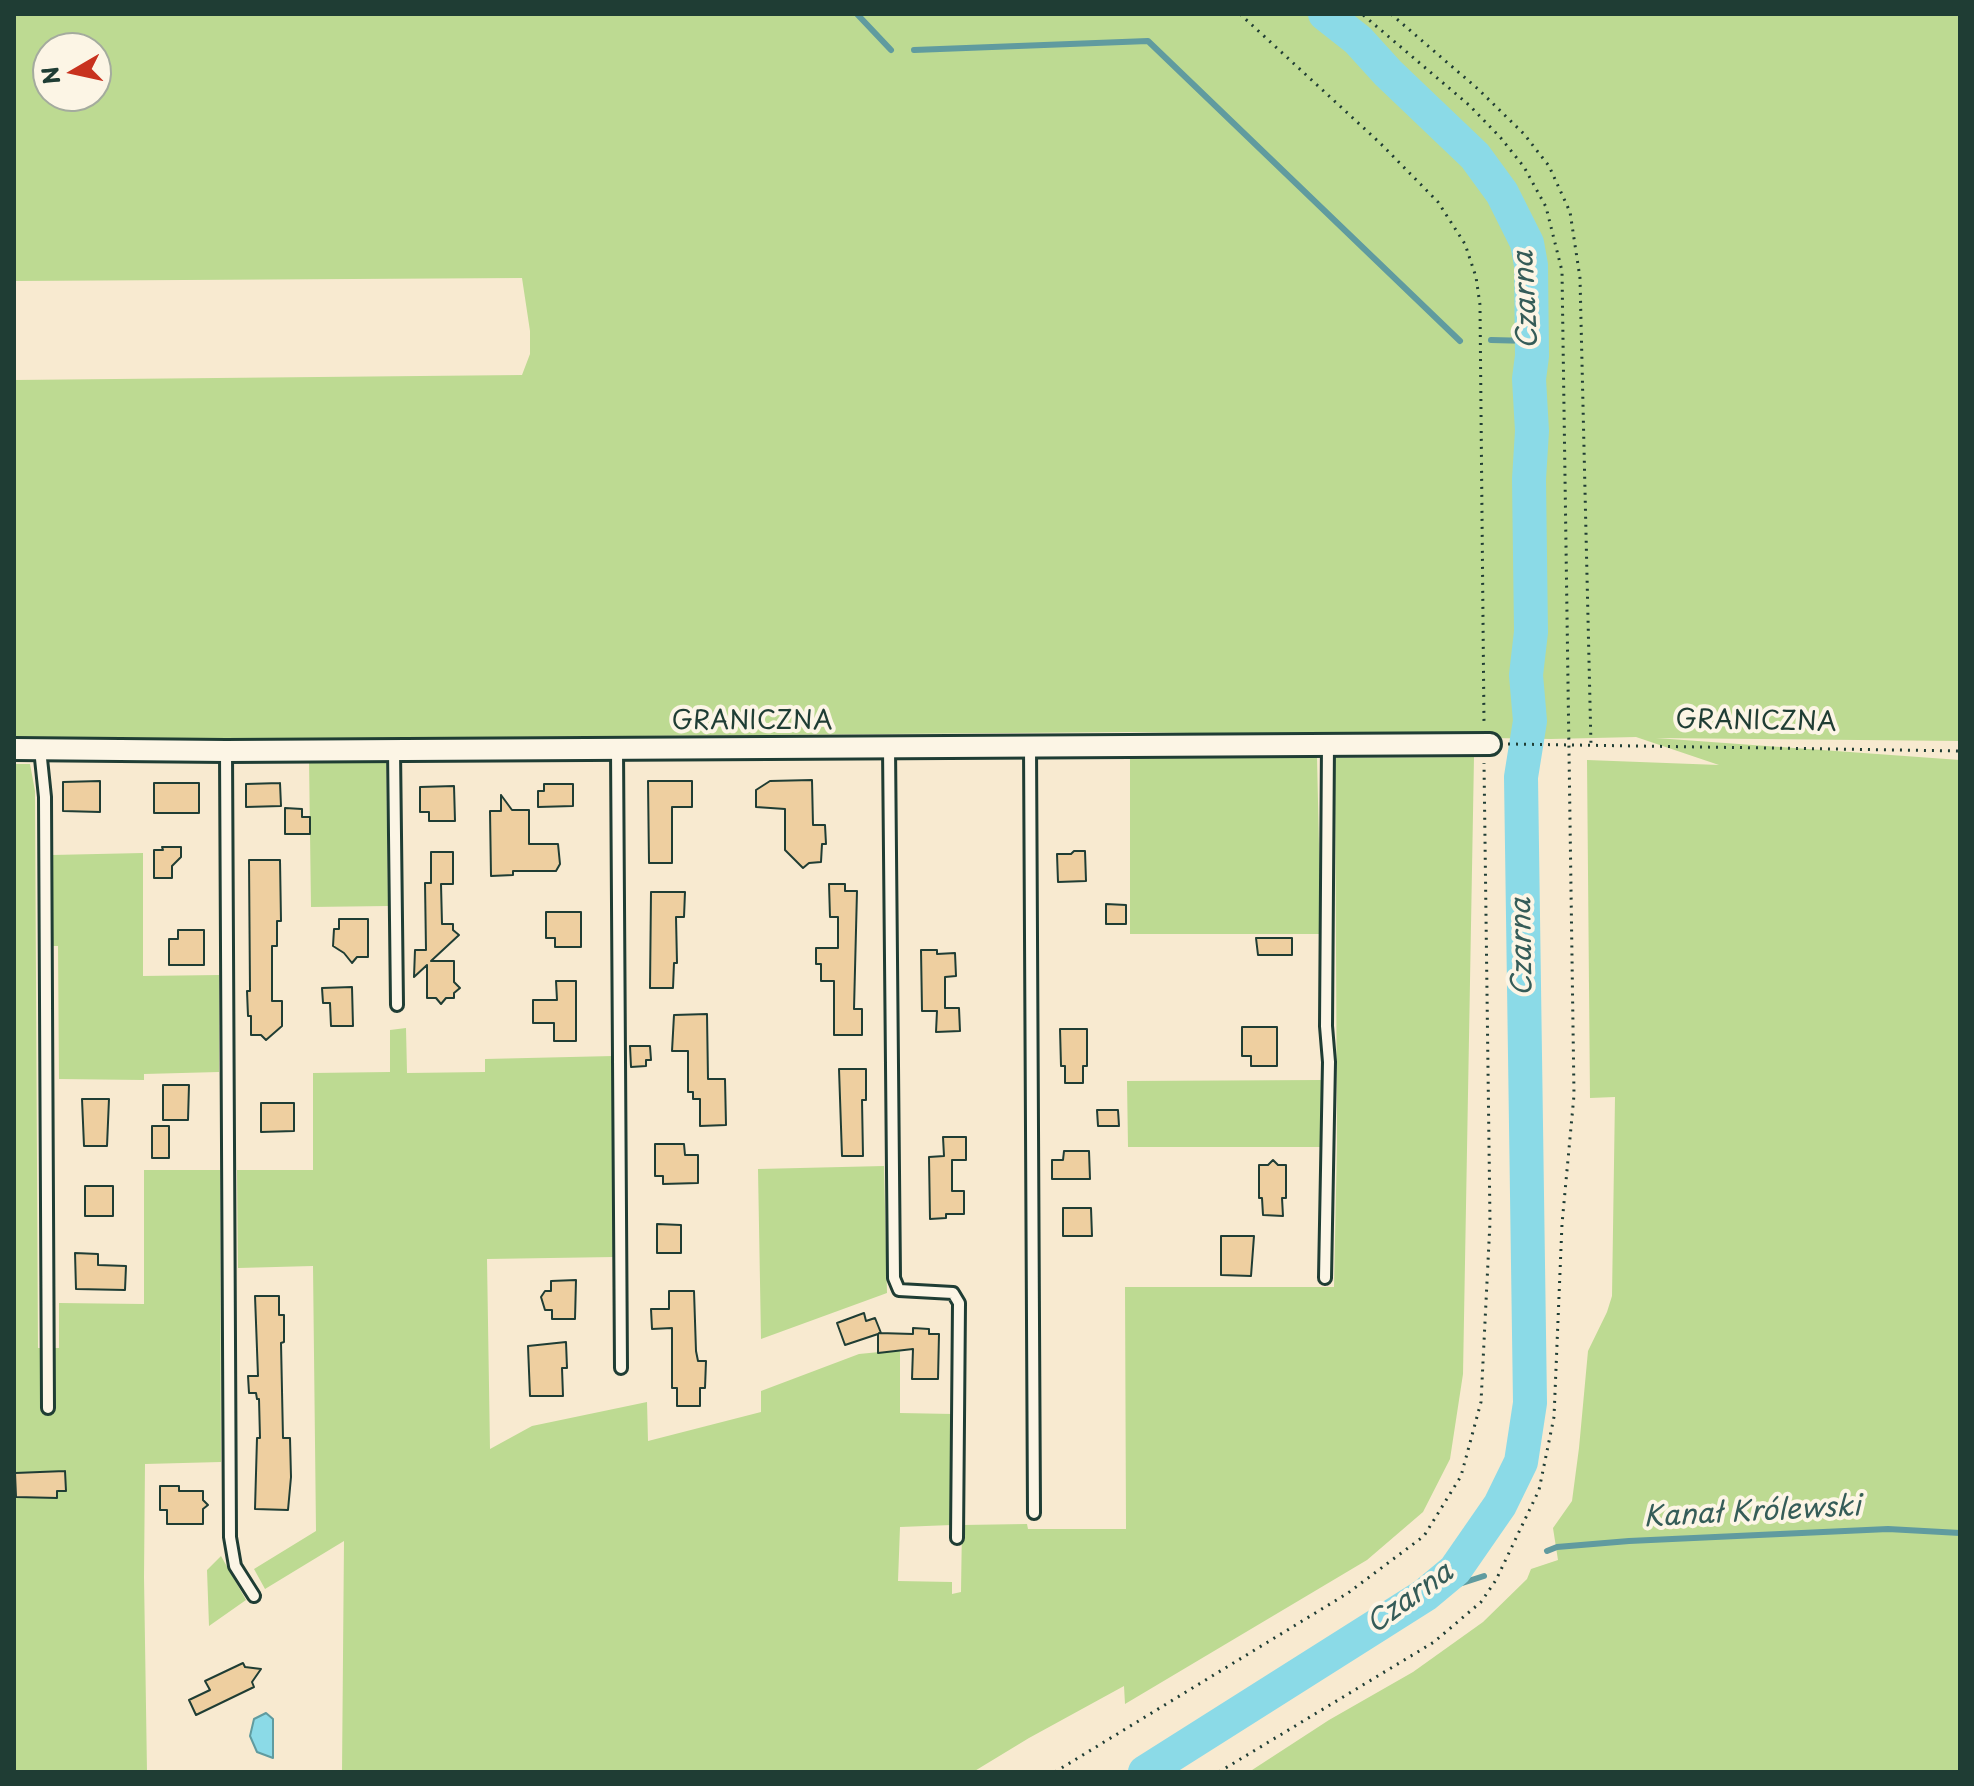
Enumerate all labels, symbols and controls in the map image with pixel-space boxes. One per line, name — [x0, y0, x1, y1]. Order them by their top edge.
north arrow — [32, 32, 112, 112]
text: N — [32, 64, 67, 87]
water label: Czarna — [1508, 250, 1546, 350]
street label: GRANICZNA — [1675, 705, 1837, 739]
street label: GRANICZNA — [671, 706, 833, 738]
water label: Czarna — [1505, 897, 1541, 997]
water label: Kanał Królewski — [1642, 1491, 1862, 1535]
water label: Czarna — [1360, 1556, 1460, 1642]

